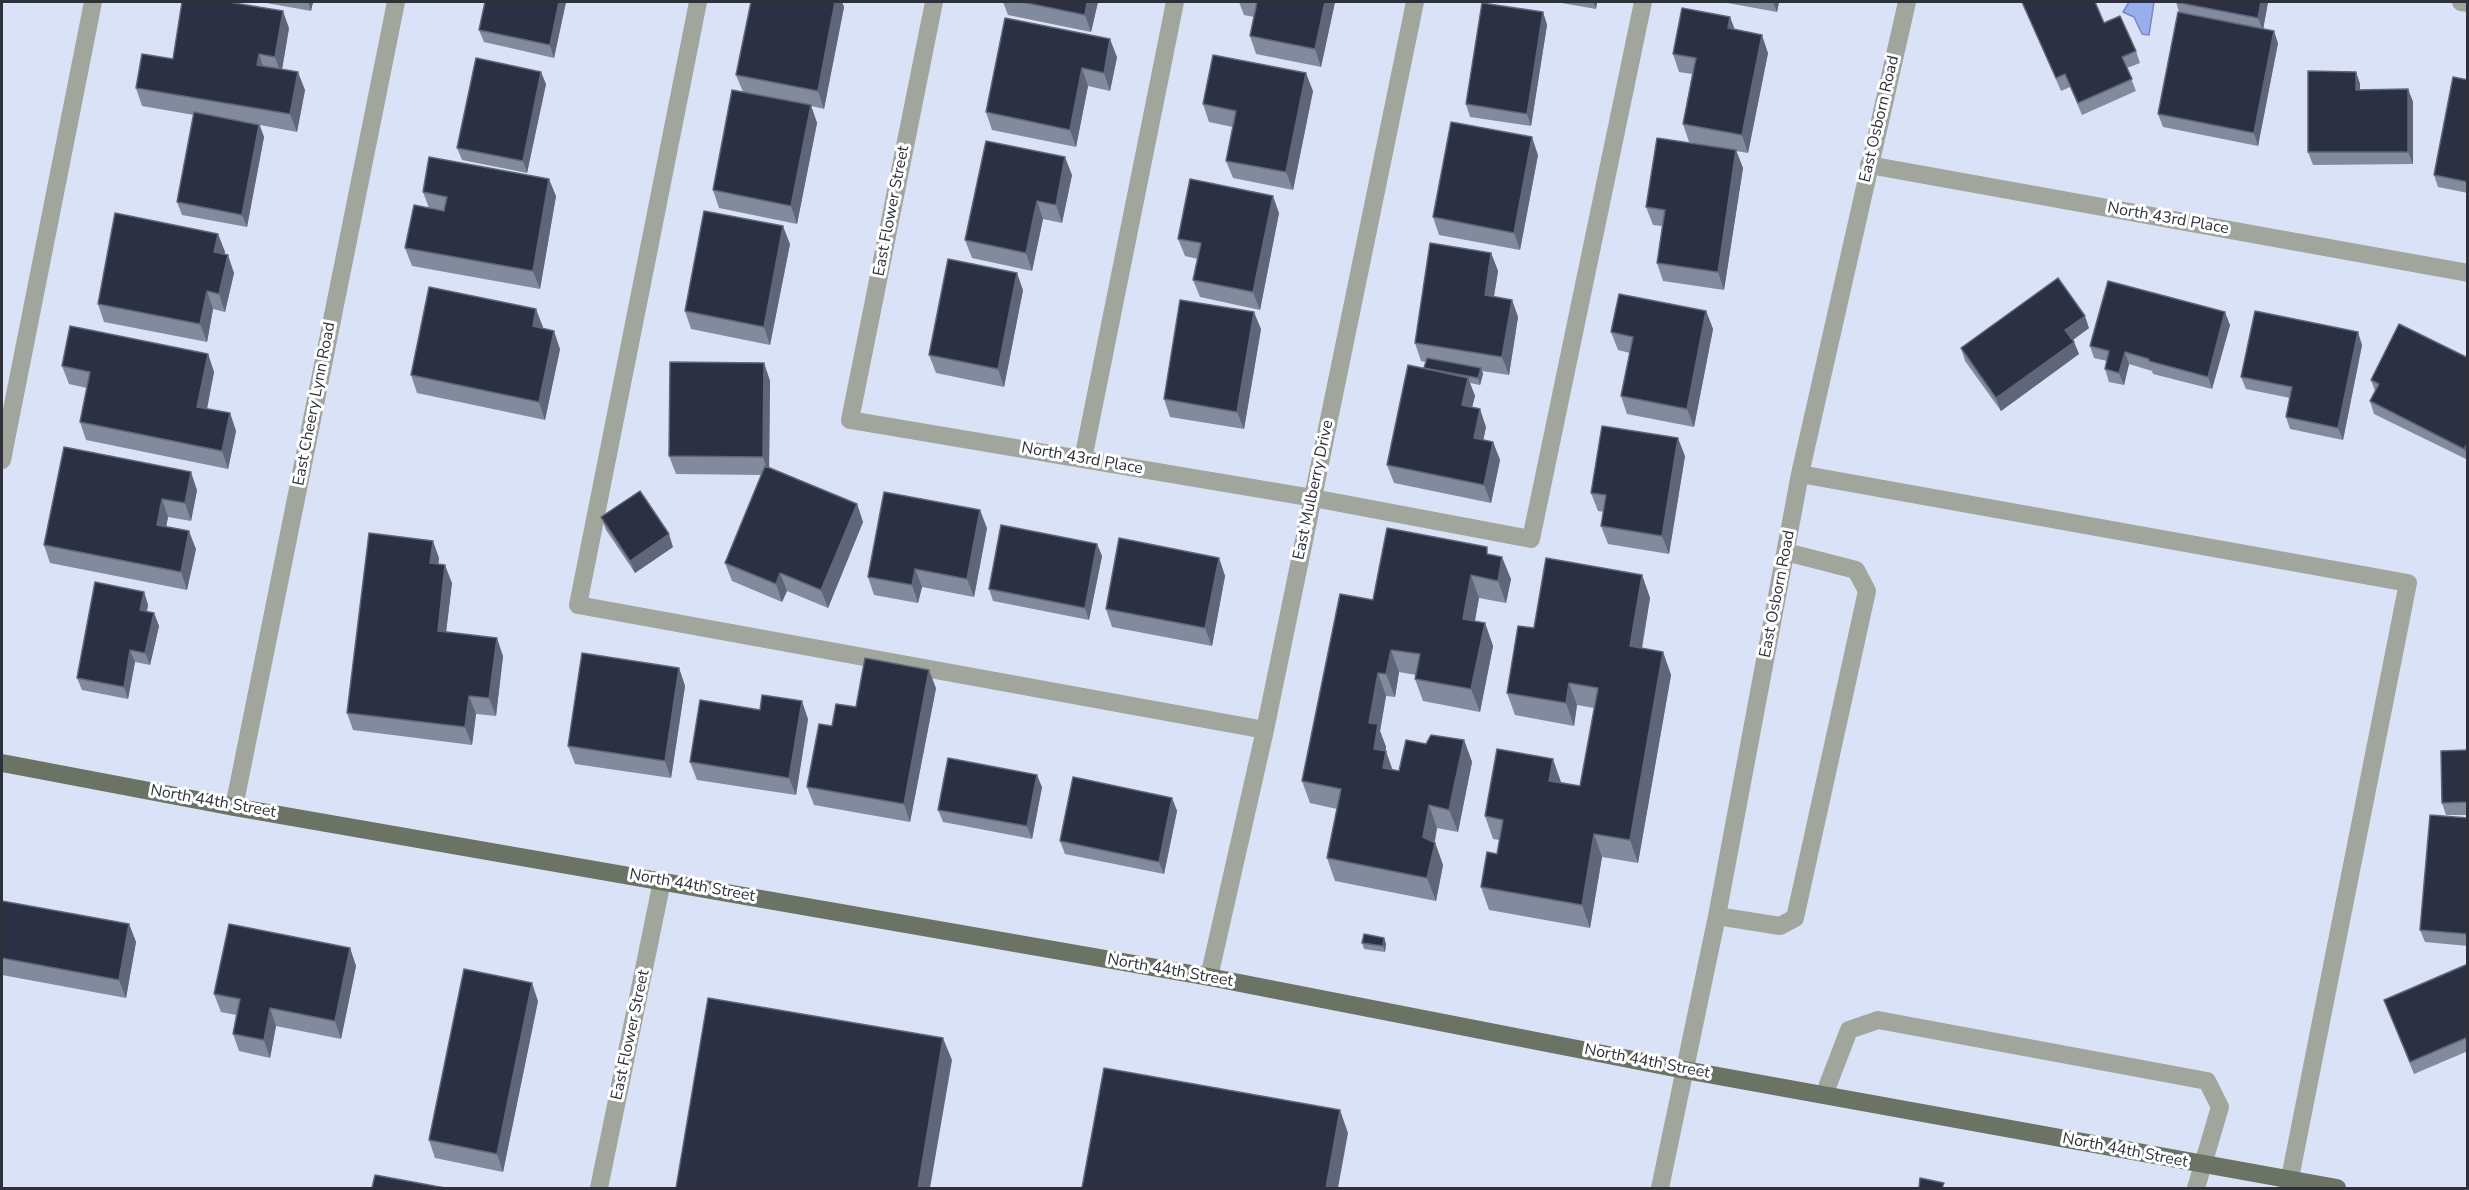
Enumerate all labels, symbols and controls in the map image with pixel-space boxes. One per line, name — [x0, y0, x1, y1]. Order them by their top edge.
street label: East Osborn Road — [1856, 54, 1904, 184]
street label: East Flower Street — [870, 144, 914, 278]
street label: North 43rd Place — [2106, 199, 2230, 239]
street label: East Cheery Lynn Road — [290, 321, 340, 487]
street label: East Mulberry Drive — [1290, 418, 1338, 562]
street label: North 43rd Place — [1020, 439, 1144, 479]
street label: East Osborn Road — [1756, 529, 1800, 659]
street label: North 44th Street — [149, 781, 277, 823]
street label: North 44th Street — [628, 865, 756, 907]
street label: North 44th Street — [1106, 950, 1234, 992]
street label: East Flower Street — [608, 968, 654, 1102]
street label: North 44th Street — [1583, 1040, 1711, 1084]
street label: North 44th Street — [2061, 1129, 2189, 1173]

